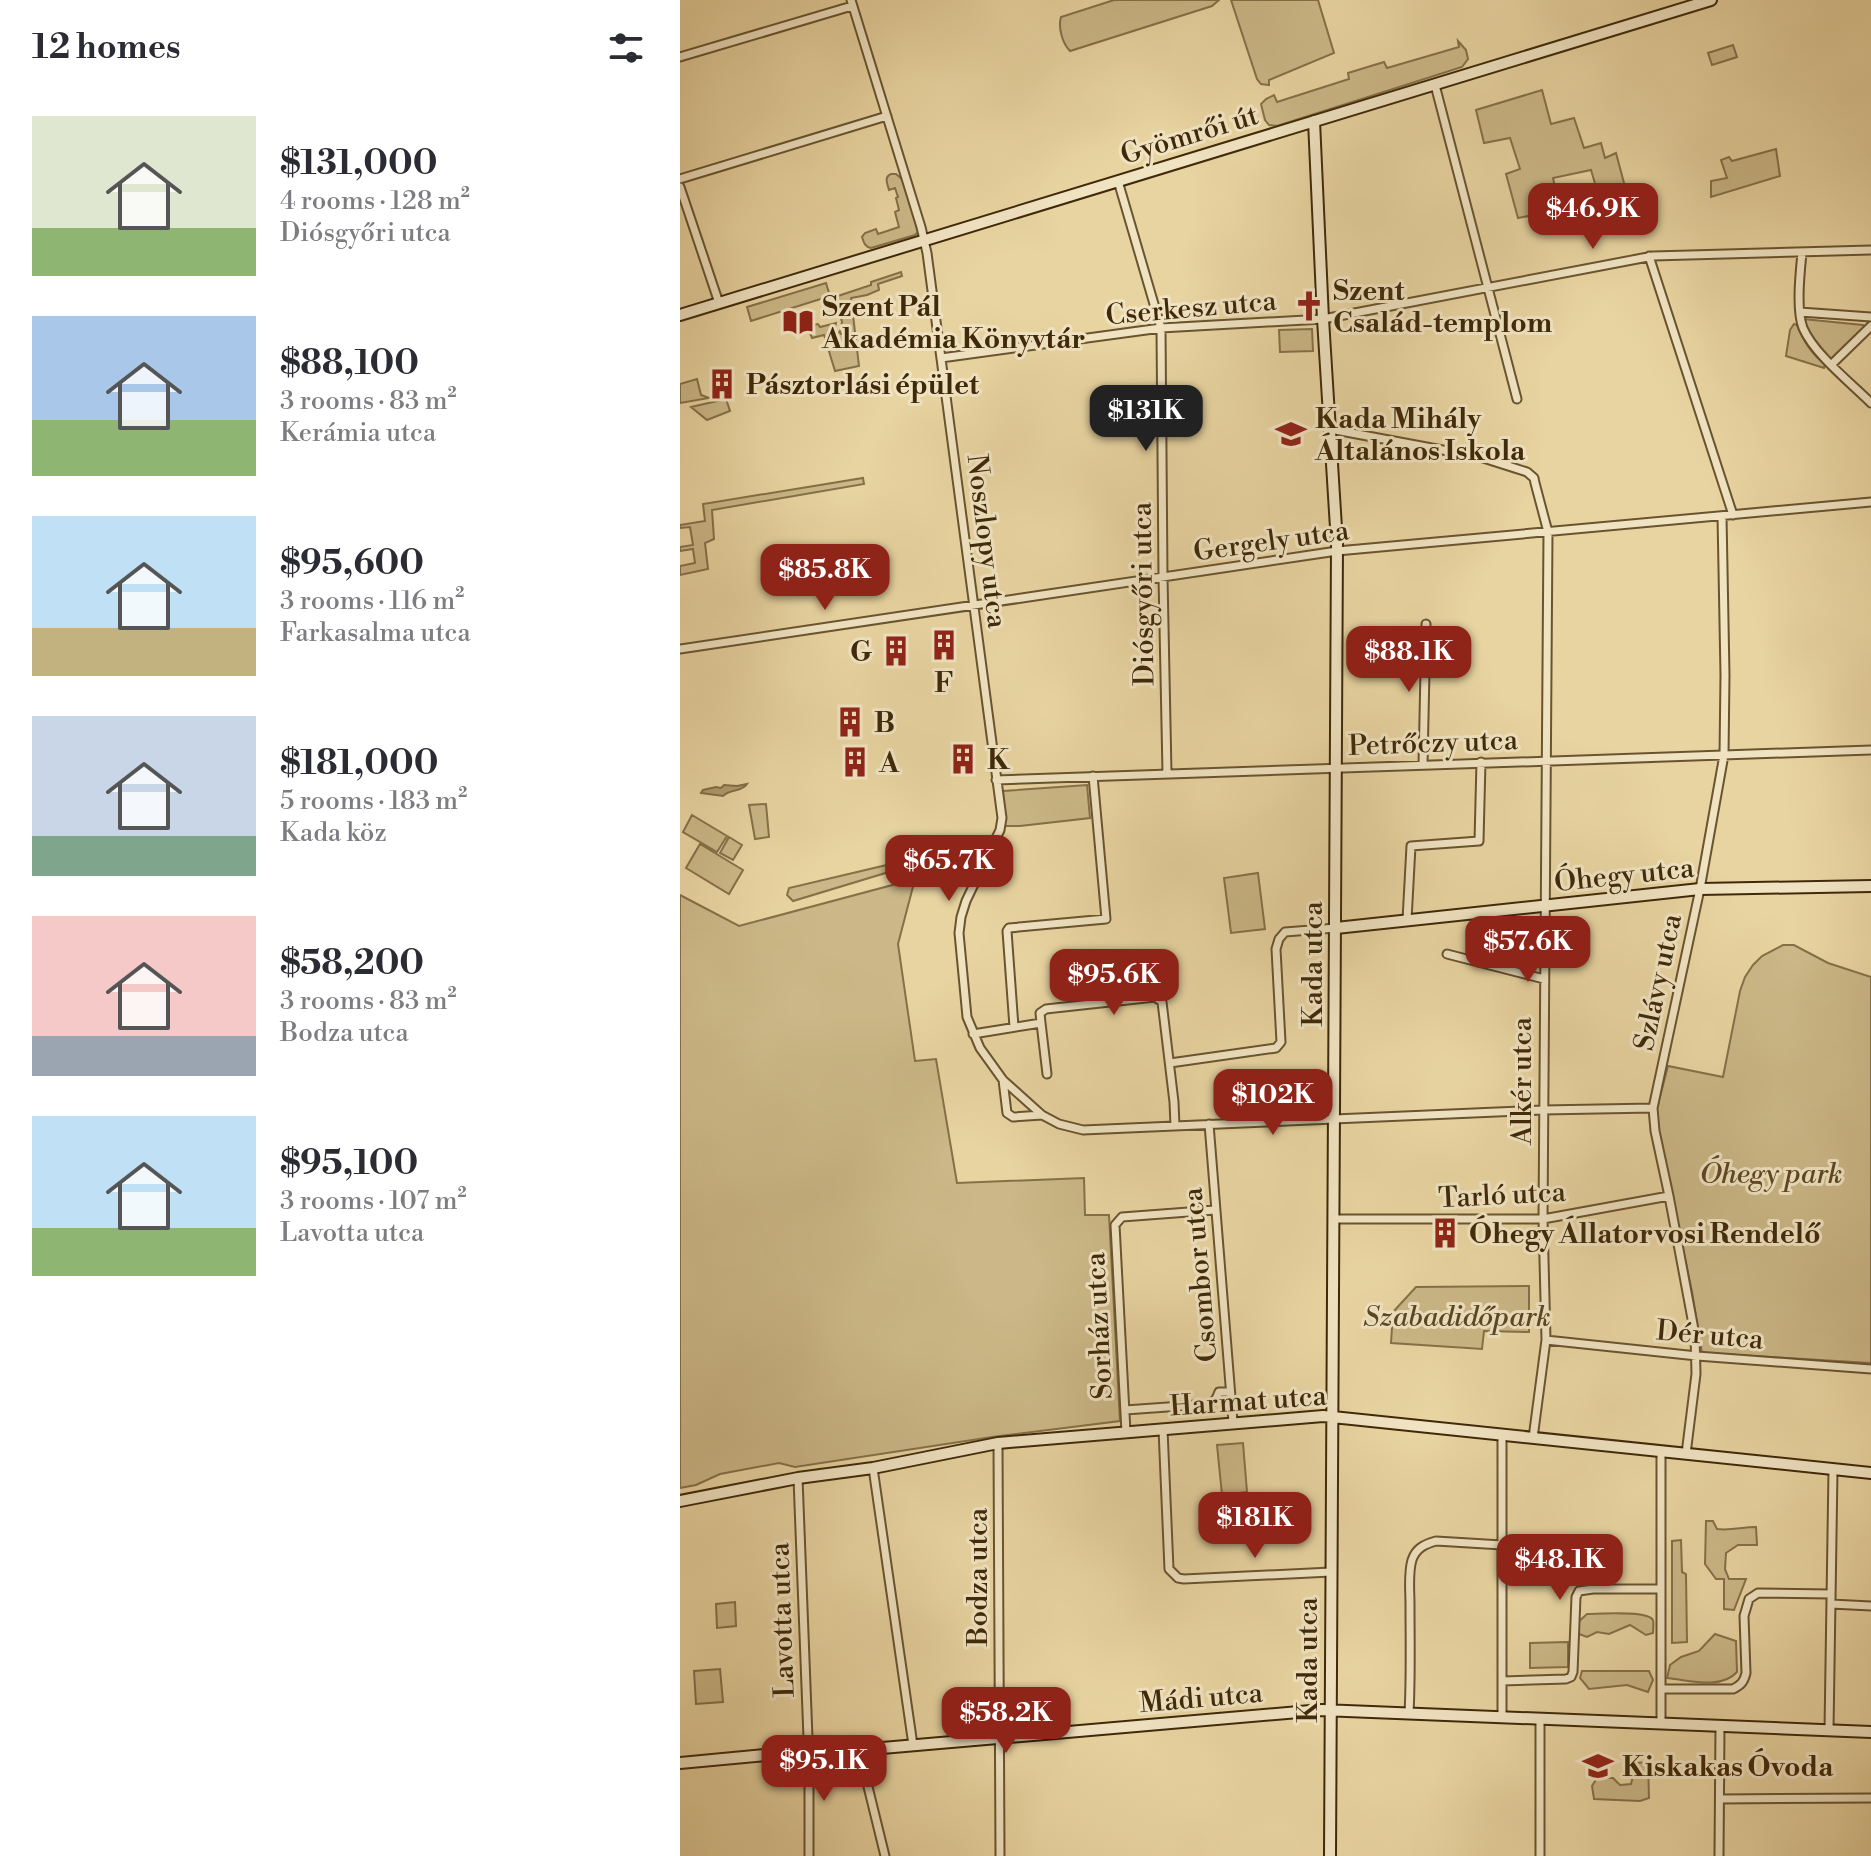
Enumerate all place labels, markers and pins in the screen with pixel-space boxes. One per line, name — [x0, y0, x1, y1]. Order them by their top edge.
pin: $46.9K — [1528, 183, 1658, 251]
place label: Szent Család-templom — [1333, 274, 1553, 341]
church icon: Szent Család-templom — [1292, 289, 1326, 323]
place label: Szent Pál Akadémia Könyvtár — [821, 290, 1085, 357]
library icon: Szent Pál Akadémia Könyvtár — [781, 305, 815, 339]
building icon: Pásztorlási épület — [705, 367, 739, 401]
place label: Pásztorlási épület — [746, 368, 980, 403]
pin: $131K — [1090, 385, 1202, 453]
place label: Kada Mihály Általános Iskola — [1314, 402, 1526, 469]
school or university icon: Kada Mihály Általános Iskola — [1274, 417, 1308, 451]
pin: $85.8K — [760, 544, 890, 612]
pin: $88.1K — [1344, 626, 1474, 694]
building icon: F — [927, 628, 961, 662]
building icon: G — [879, 634, 913, 668]
place label: G — [850, 635, 872, 670]
place label: F — [934, 666, 954, 701]
building icon: B — [833, 705, 867, 739]
place label: B — [874, 706, 895, 741]
building icon: K — [946, 742, 980, 776]
place label: K — [987, 743, 1011, 778]
building icon: A — [838, 745, 872, 779]
place label: A — [878, 746, 900, 781]
pin: $65.7K — [884, 835, 1014, 903]
pin: $57.6K — [1463, 916, 1593, 984]
pin: $95.6K — [1049, 949, 1179, 1017]
pin: $102K — [1217, 1069, 1329, 1137]
place label: Óhegy Állatorvosi Rendelő — [1469, 1215, 1821, 1252]
building icon: Óhegy Állatorvosi Rendelő — [1428, 1216, 1462, 1250]
pin: $181K — [1199, 1492, 1311, 1560]
pin: $48.1K — [1495, 1534, 1625, 1602]
pin: $58.2K — [941, 1687, 1071, 1755]
pin: $95.1K — [759, 1735, 889, 1803]
place label: Kiskakas Óvoda — [1622, 1748, 1834, 1785]
school or university icon: Kiskakas Óvoda — [1581, 1749, 1615, 1783]

